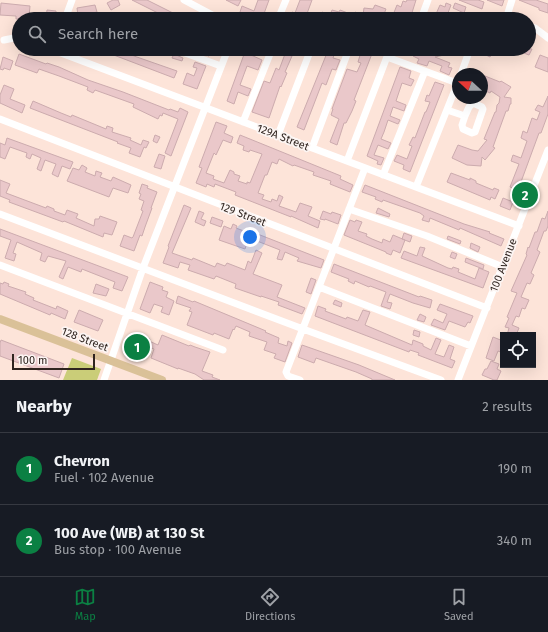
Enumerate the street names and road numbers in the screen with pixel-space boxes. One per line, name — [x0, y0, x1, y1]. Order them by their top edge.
street label: 129A Street — [255, 122, 311, 153]
street label: 129 Street — [218, 200, 268, 229]
street label: 100 Avenue — [487, 236, 520, 294]
street label: 128 Street — [60, 325, 110, 354]

